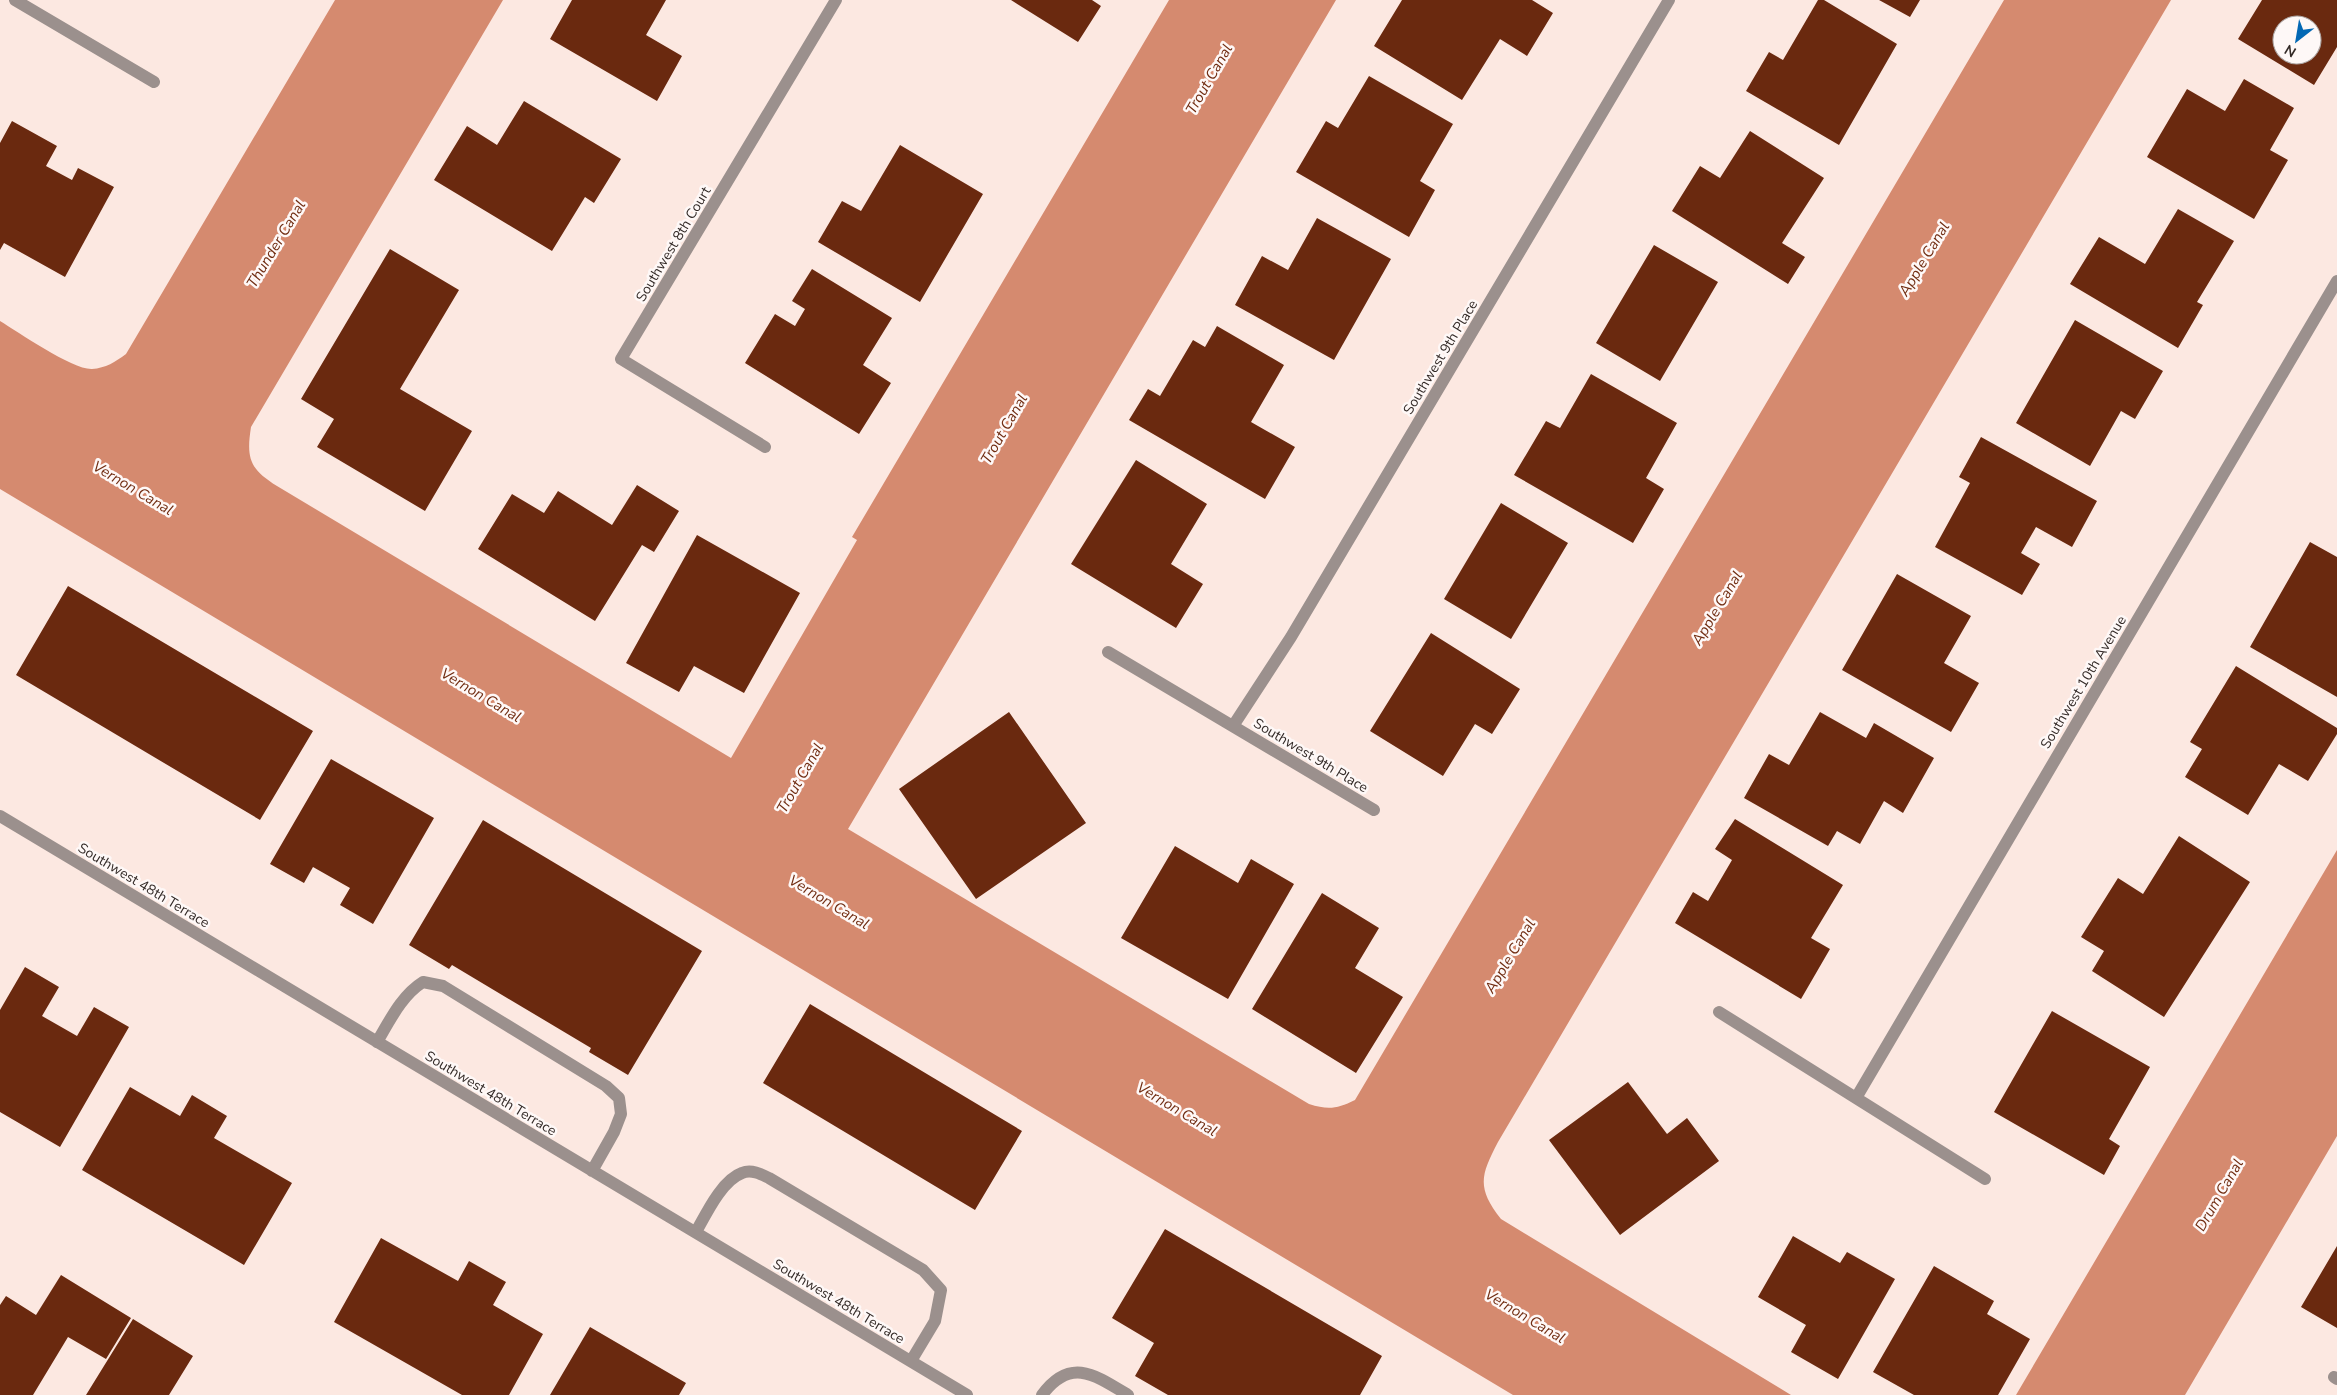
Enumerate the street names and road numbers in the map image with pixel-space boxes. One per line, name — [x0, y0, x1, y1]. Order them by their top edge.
street label: Southwest 8th Court — [632, 183, 715, 305]
street label: Southwest 9th Place — [1399, 296, 1482, 418]
street label: Southwest 10th Avenue — [2036, 612, 2131, 752]
street label: Southwest 9th Place — [1250, 714, 1372, 797]
street label: Southwest 48th Terrace — [74, 839, 213, 932]
street label: Southwest 48th Terrace — [421, 1047, 560, 1140]
street label: Southwest 48th Terrace — [769, 1255, 908, 1348]

